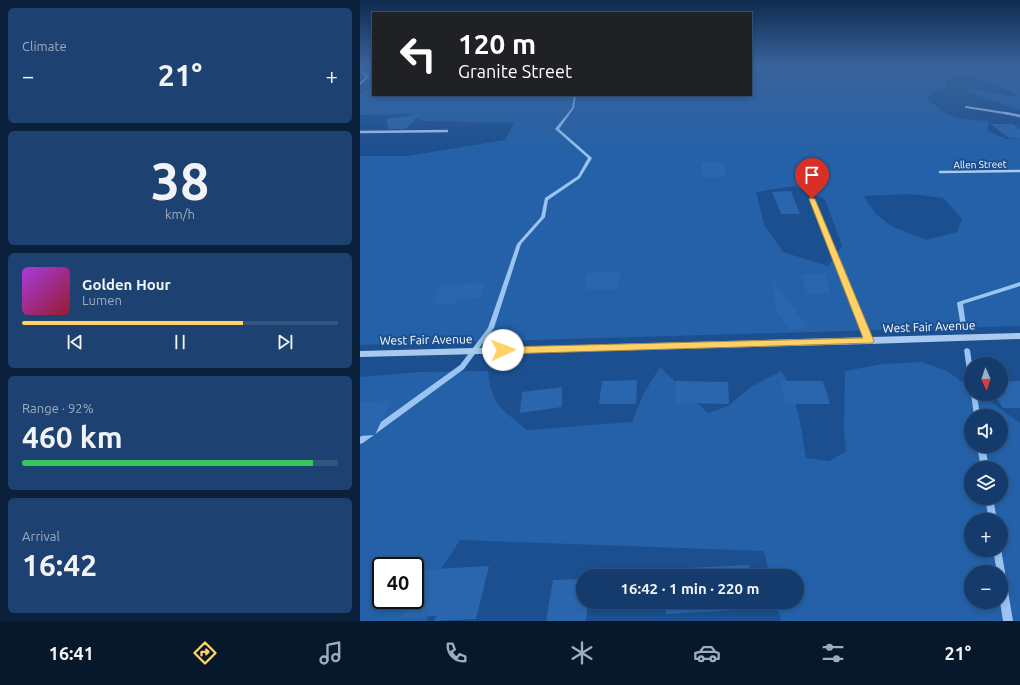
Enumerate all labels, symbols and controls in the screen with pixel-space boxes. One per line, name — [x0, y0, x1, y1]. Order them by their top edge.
icon: left — [392, 28, 444, 80]
text: 120 m — [458, 28, 536, 59]
text: Climate — [22, 39, 67, 53]
text: 21° — [158, 58, 202, 92]
text: Granite Street — [458, 61, 572, 81]
text: − — [22, 63, 34, 88]
text: + — [326, 63, 338, 88]
text: 38 — [151, 152, 209, 210]
pin — [795, 158, 829, 199]
street label: Allen Street — [953, 159, 1007, 170]
icon: arrive — [801, 164, 823, 186]
text: km/h — [165, 207, 195, 221]
text: Golden Hour — [82, 276, 171, 293]
text: Lumen — [82, 293, 122, 307]
street label: West Fair Avenue — [882, 318, 976, 335]
position arrow — [482, 329, 524, 371]
icon: previous — [64, 331, 86, 353]
icon: pause — [169, 331, 191, 353]
icon: next — [274, 331, 296, 353]
street label: West Fair Avenue — [379, 332, 473, 347]
north arrow — [964, 357, 1008, 401]
map controls — [964, 357, 1008, 609]
text: Range · 92% — [22, 401, 94, 415]
button: sound — [964, 409, 1008, 453]
text: 460 km — [22, 420, 123, 454]
button: layers — [964, 461, 1008, 505]
button: + — [964, 513, 1008, 557]
text: Arrival — [22, 529, 60, 543]
text: 16:42 — [22, 548, 97, 582]
speed limit sign: 40 — [372, 557, 424, 609]
button: − — [964, 565, 1008, 609]
text: 16:42 · 1 min · 220 m — [621, 580, 759, 597]
icon: directions — [191, 639, 219, 667]
icon: music — [317, 639, 345, 667]
icon: phone — [442, 639, 470, 667]
icon: climate — [568, 639, 596, 667]
icon: car — [693, 639, 721, 667]
icon: filters — [819, 639, 847, 667]
text: 16:41 — [49, 643, 94, 663]
text: 21° — [945, 643, 971, 663]

